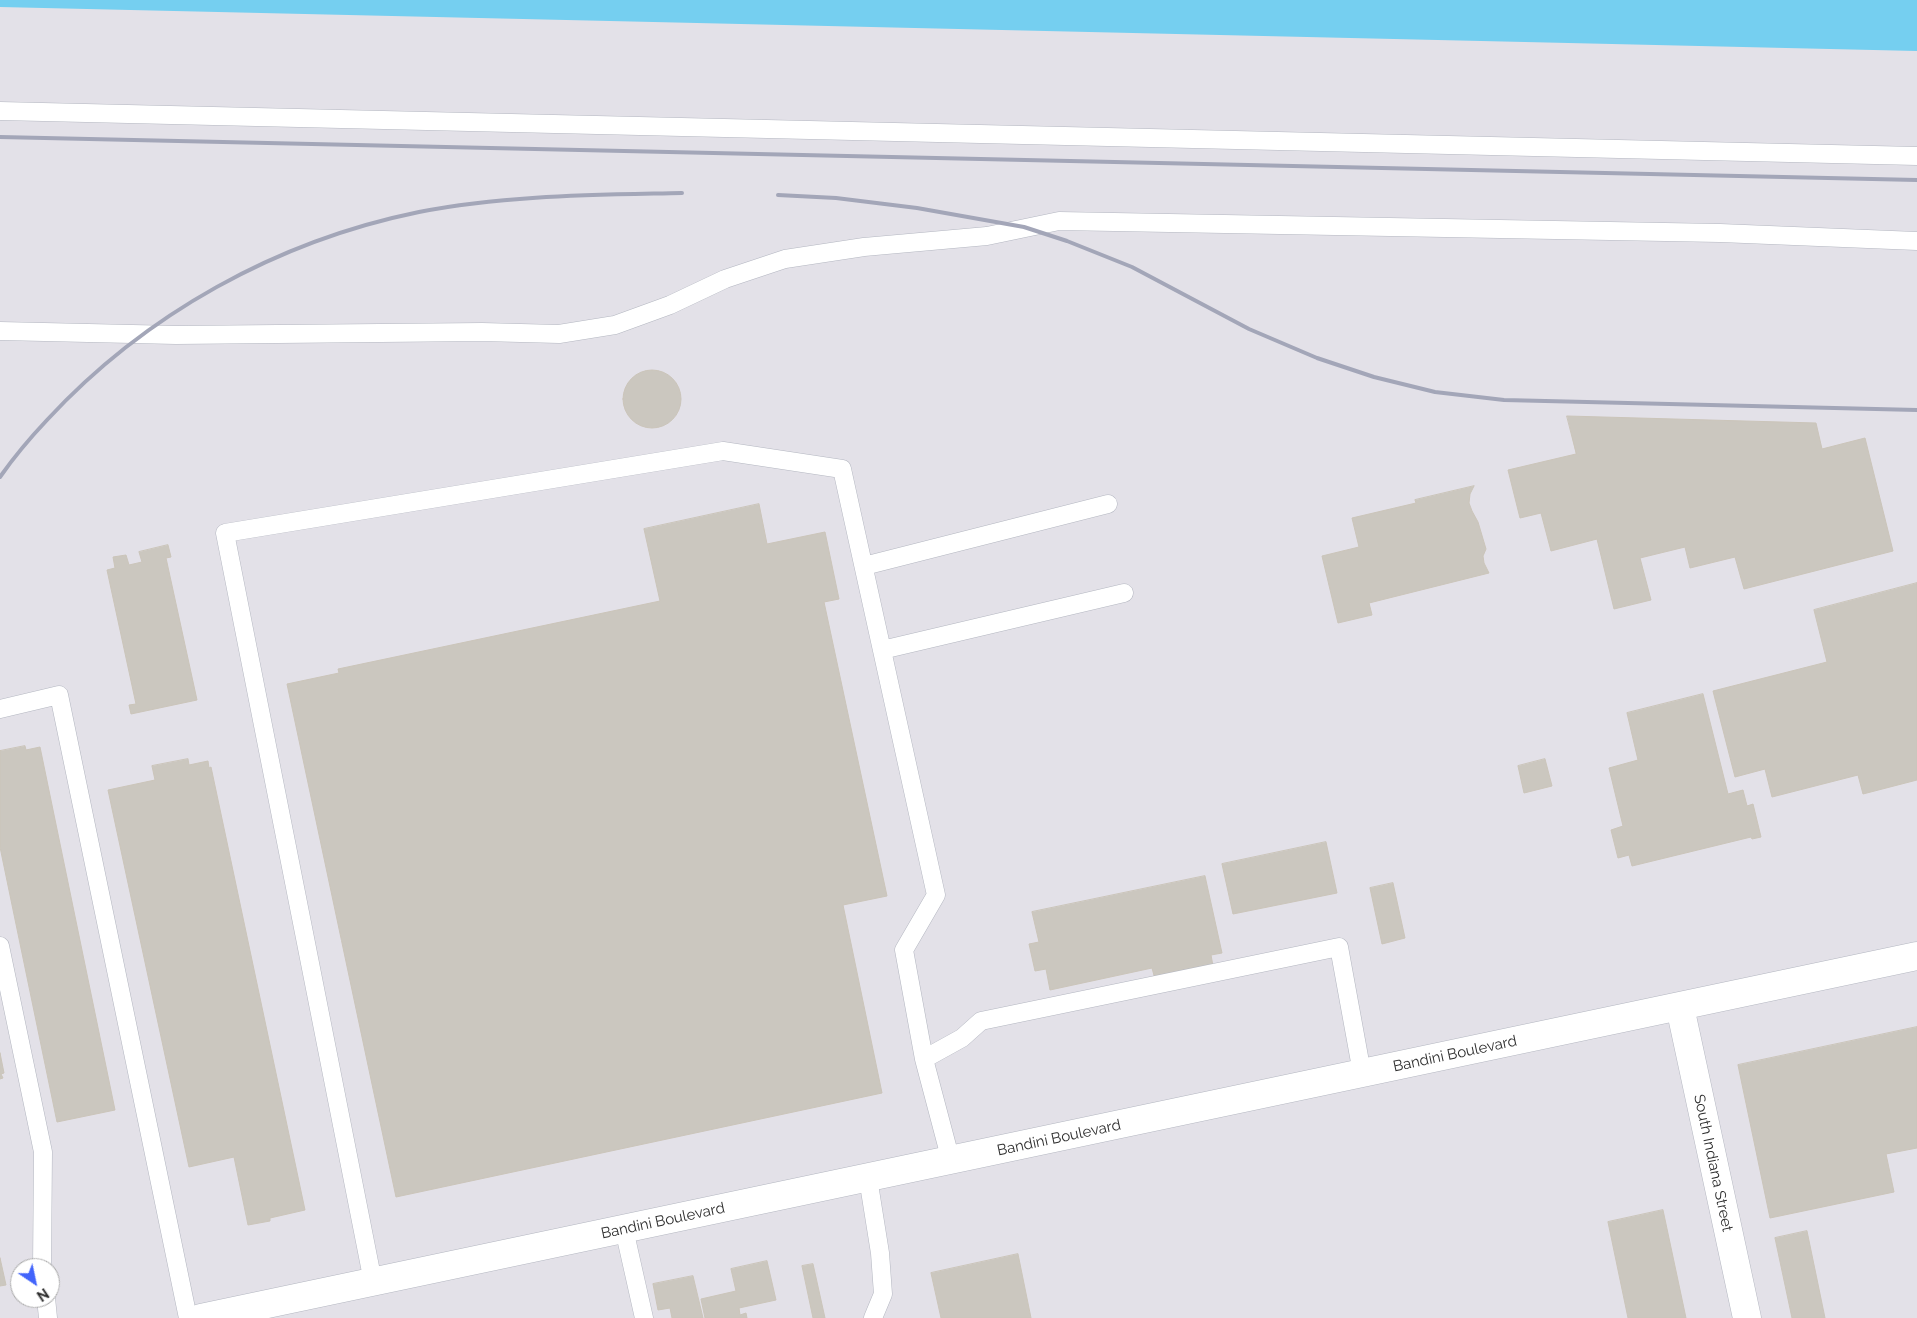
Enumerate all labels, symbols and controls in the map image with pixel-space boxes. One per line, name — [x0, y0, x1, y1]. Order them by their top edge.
street label: Bandini Boulevard — [1391, 1032, 1519, 1076]
street label: South Indiana Street — [1690, 1093, 1736, 1233]
street label: Bandini Boulevard — [995, 1116, 1123, 1160]
street label: Bandini Boulevard — [599, 1199, 727, 1243]
north arrow — [10, 1258, 60, 1308]
text: N — [34, 1285, 52, 1304]

